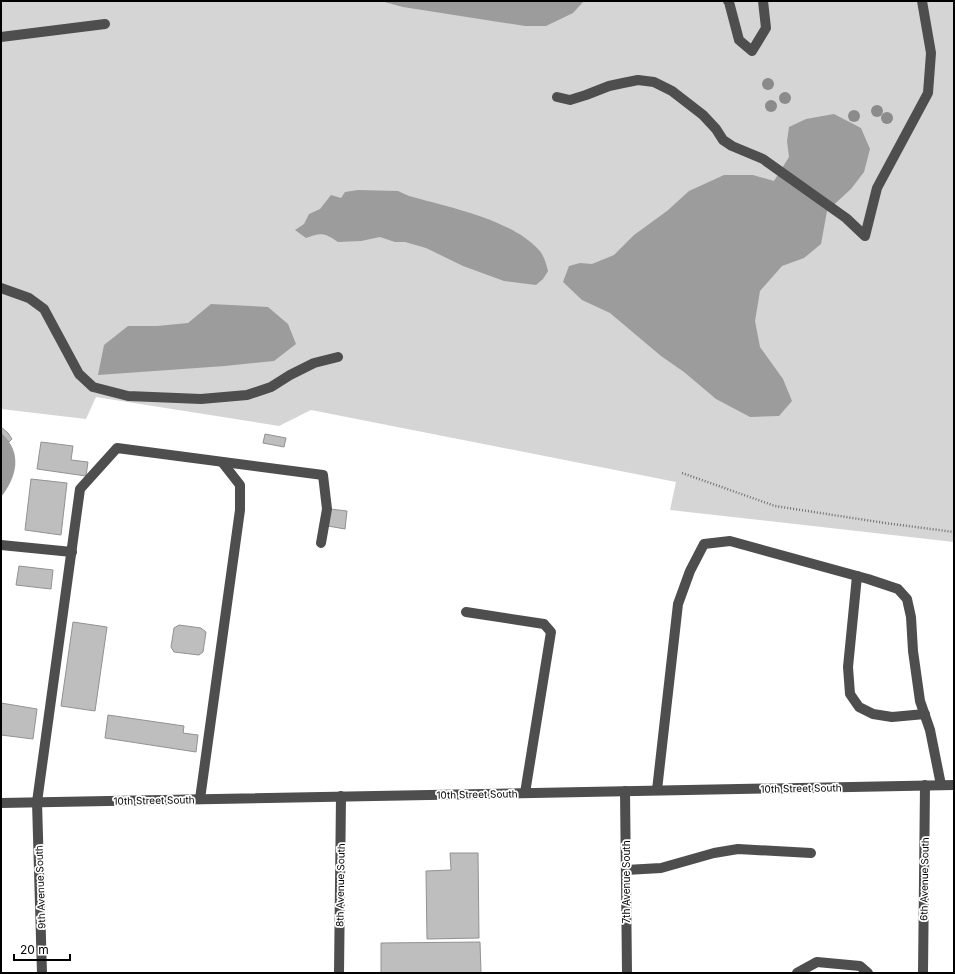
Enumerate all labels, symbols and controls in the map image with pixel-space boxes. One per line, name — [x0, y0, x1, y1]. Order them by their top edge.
street label: 10th Street South — [760, 781, 842, 795]
street label: 10th Street South — [436, 787, 518, 801]
street label: 10th Street South — [113, 793, 195, 807]
street label: 6th Avenue South — [917, 837, 931, 921]
street label: 7th Avenue South — [620, 840, 632, 924]
street label: 8th Avenue South — [333, 843, 347, 927]
street label: 9th Avenue South — [33, 845, 47, 929]
scale bar — [14, 936, 70, 962]
text: 20 m — [20, 942, 49, 957]

